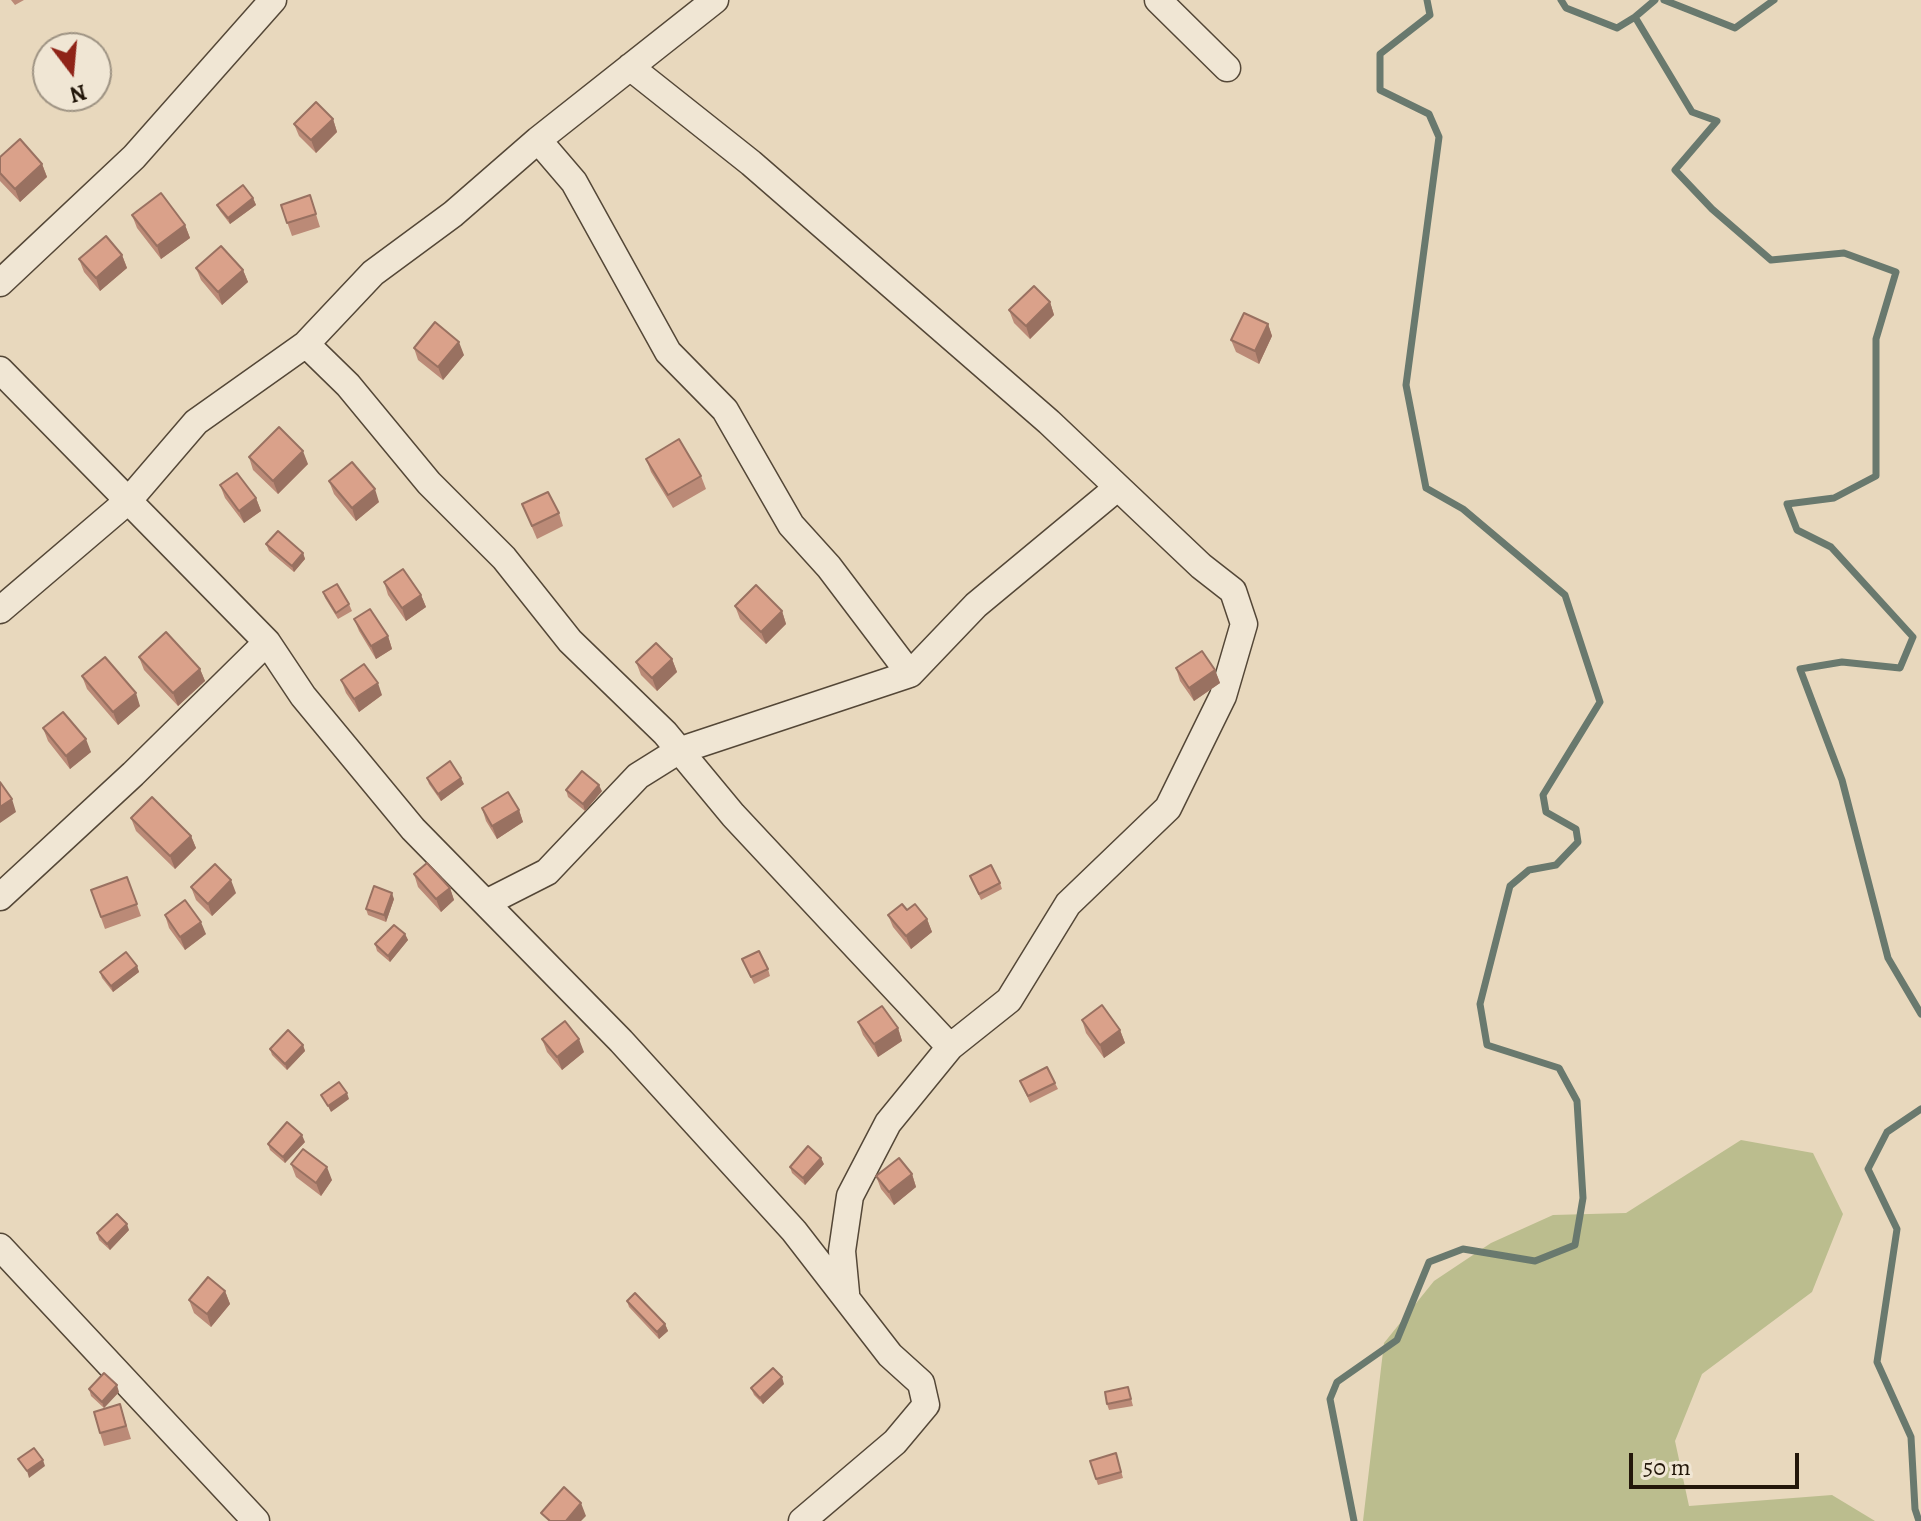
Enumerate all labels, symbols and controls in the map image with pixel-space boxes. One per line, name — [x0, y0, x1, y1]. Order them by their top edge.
north arrow — [32, 32, 112, 112]
text: N — [66, 77, 90, 110]
scale bar — [1633, 1437, 1803, 1487]
text: 50 m — [1643, 1451, 1691, 1483]

